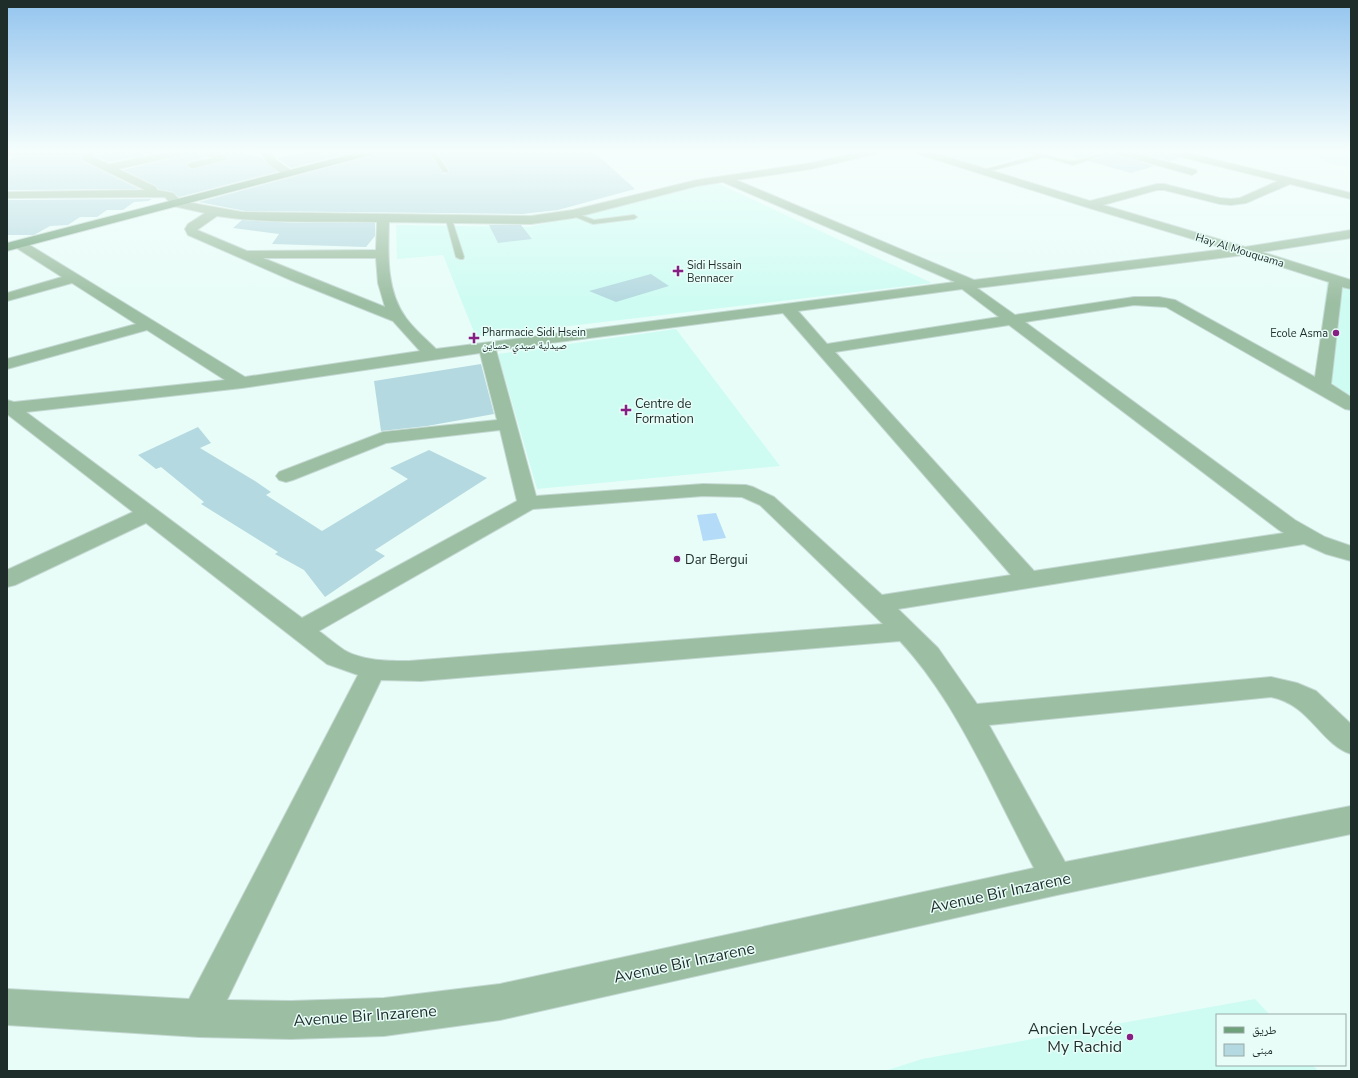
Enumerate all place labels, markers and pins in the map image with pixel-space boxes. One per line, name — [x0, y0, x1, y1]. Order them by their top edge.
place label: Sidi Hssain Bennacer — [687, 258, 742, 286]
marker: Sidi Hssain Bennacer — [672, 265, 684, 277]
place label: Pharmacie Sidi Hsein صيدلية سيدي حساين — [482, 325, 586, 354]
place label: Ecole Asma — [1270, 326, 1328, 341]
marker: Ecole Asma — [1331, 328, 1341, 338]
marker: Pharmacie Sidi Hsein صيدلية سيدي حساين — [469, 333, 479, 343]
place label: Centre de Formation — [635, 395, 694, 428]
marker: Centre de Formation — [620, 404, 632, 416]
place label: Dar Bergui — [685, 551, 748, 569]
marker: Dar Bergui — [672, 554, 682, 564]
place label: Ancien Lycée My Rachid — [1028, 1018, 1122, 1058]
marker: Ancien Lycée My Rachid — [1125, 1032, 1135, 1042]

